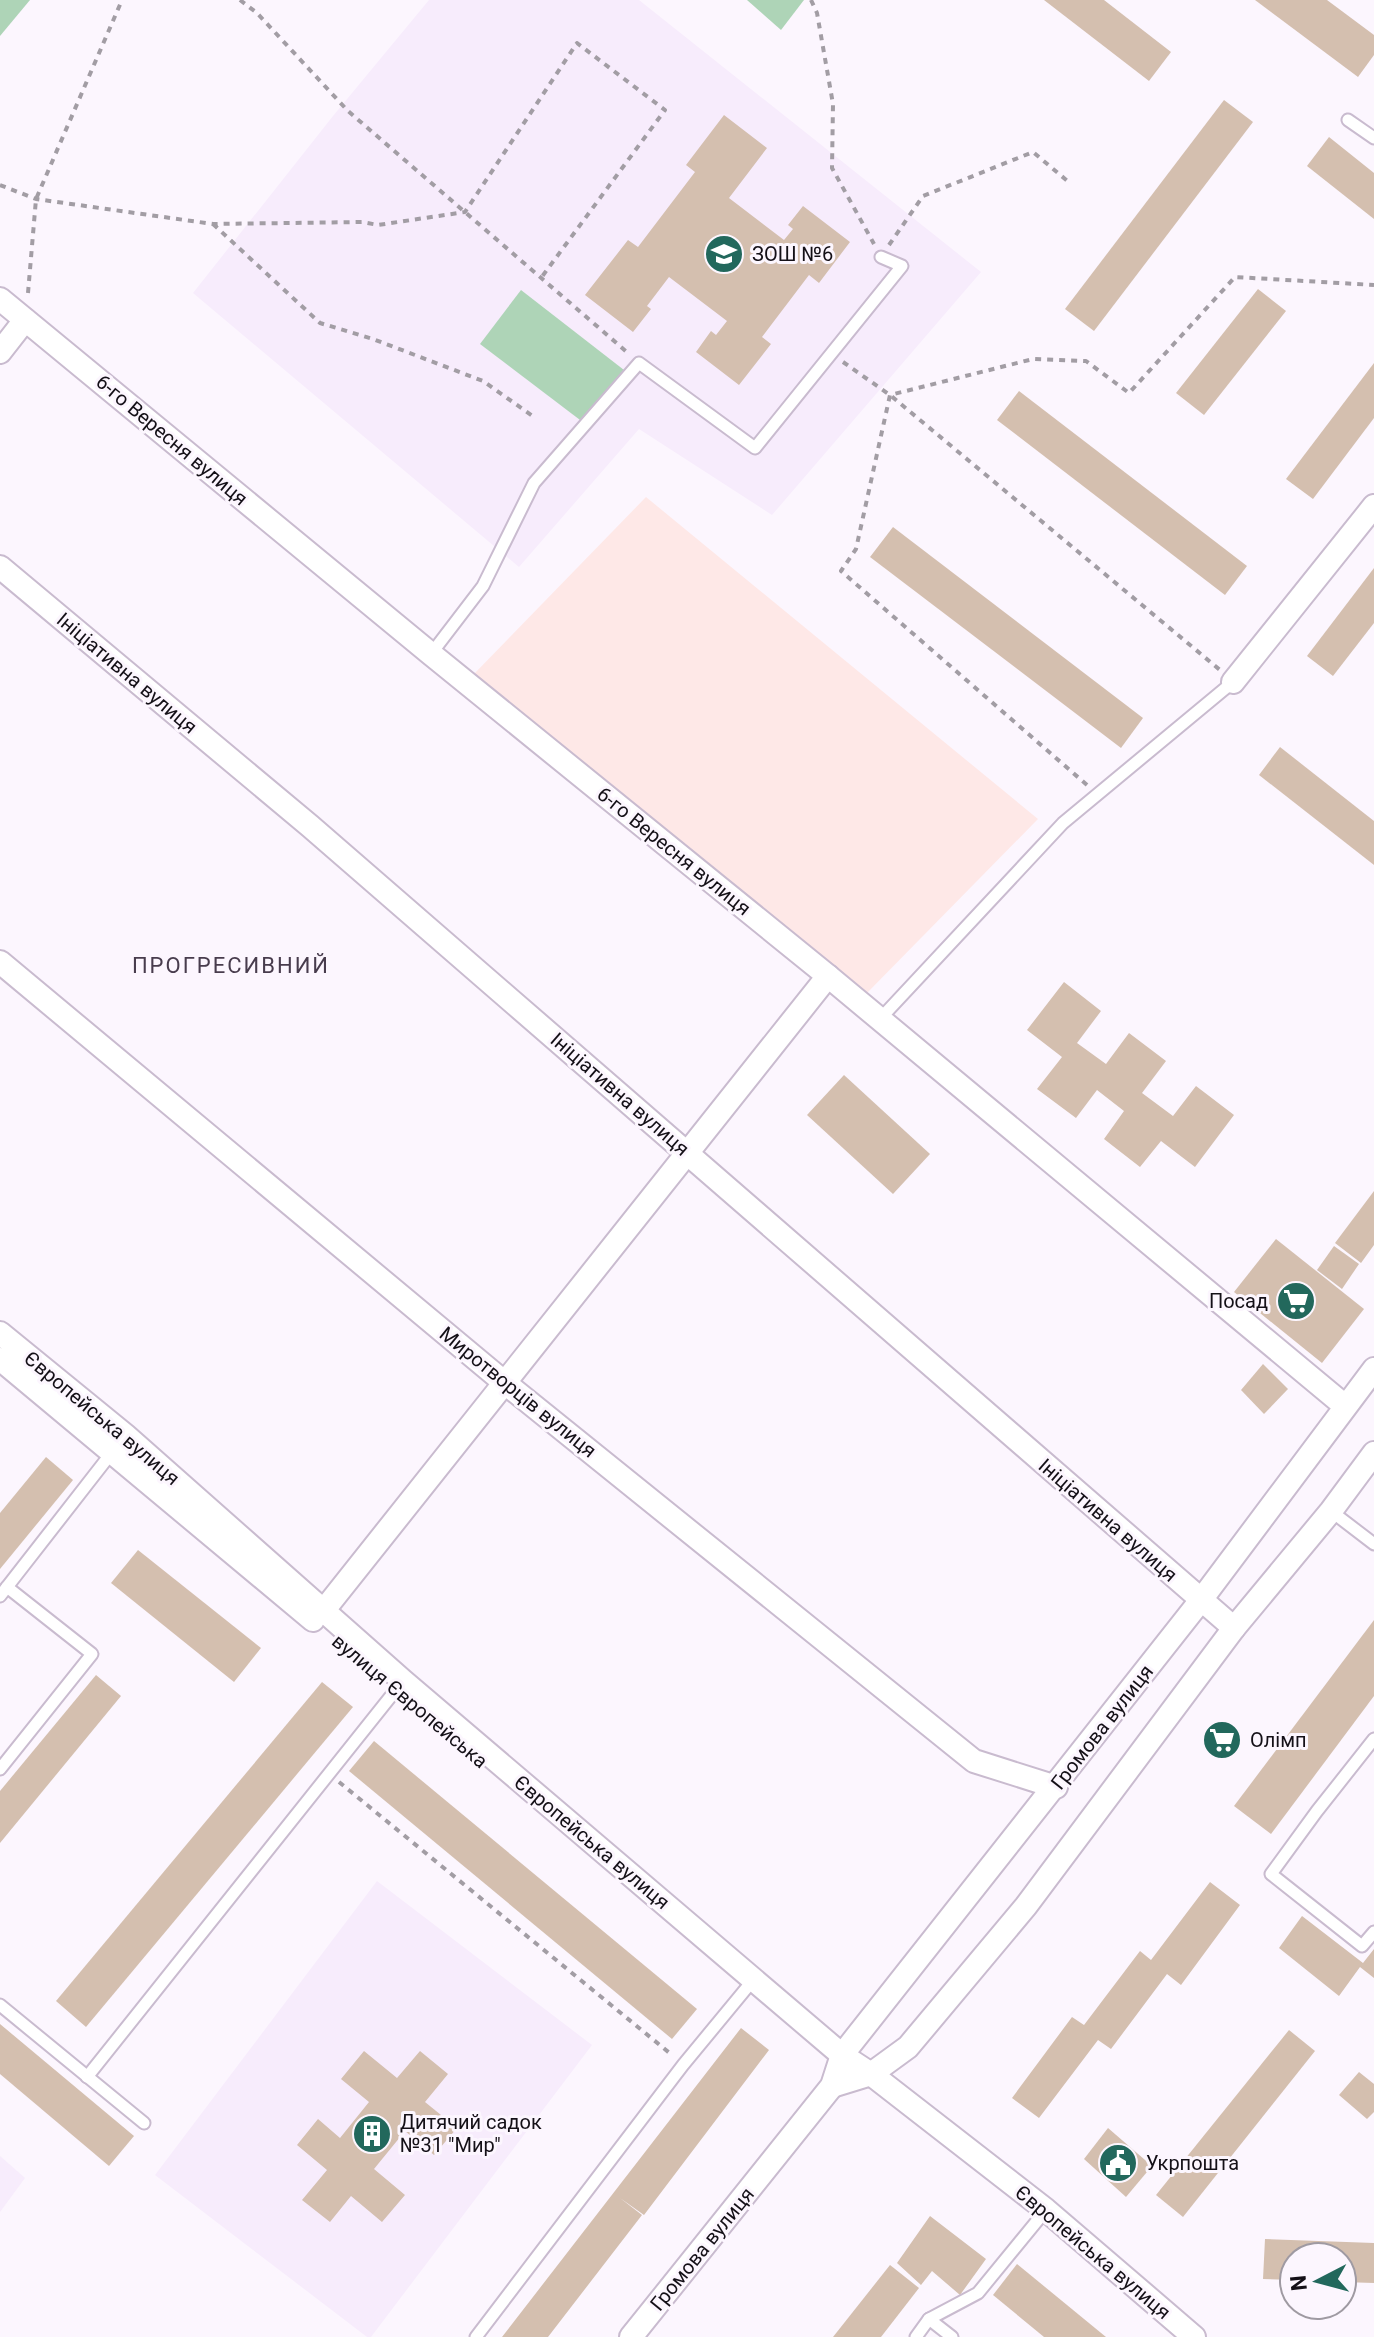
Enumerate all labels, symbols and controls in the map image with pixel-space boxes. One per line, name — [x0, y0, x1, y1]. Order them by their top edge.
school or university icon: ЗОШ №6 — [703, 233, 745, 275]
place label: ЗОШ №6 — [752, 242, 833, 266]
street label: 6-го Вересня вулиця — [91, 370, 253, 510]
street label: Ініціативна вулиця — [52, 607, 202, 739]
street label: 6-го Вересня вулиця — [592, 782, 756, 920]
district label: ПРОГРЕСИВНИЙ — [132, 953, 330, 978]
street label: Ініціативна вулиця — [546, 1027, 694, 1161]
supermarket icon: Посад — [1275, 1280, 1317, 1322]
place label: Посад — [1209, 1289, 1268, 1313]
street label: Миротворців вулиця — [435, 1321, 601, 1463]
street label: Європейська вулиця — [19, 1346, 185, 1490]
street label: Ініціативна вулиця — [1034, 1453, 1182, 1587]
street label: вулиця Європейська — [327, 1629, 493, 1773]
street label: Громова вулиця — [1046, 1660, 1158, 1794]
supermarket icon: Олімп — [1201, 1719, 1243, 1761]
place label: Олімп — [1250, 1728, 1307, 1752]
street label: Європейська вулиця — [509, 1770, 675, 1914]
place label: Дитячий садок №31 "Мир" — [400, 2110, 542, 2157]
building icon: Дитячий садок №31 "Мир" — [351, 2113, 393, 2155]
public building icon: Укрпошта — [1097, 2142, 1139, 2184]
place label: Укрпошта — [1146, 2151, 1239, 2175]
street label: Європейська вулиця — [1010, 2180, 1176, 2324]
street label: Громова вулиця — [645, 2182, 759, 2316]
north arrow — [1278, 2241, 1358, 2321]
text: N — [1285, 2274, 1312, 2292]

